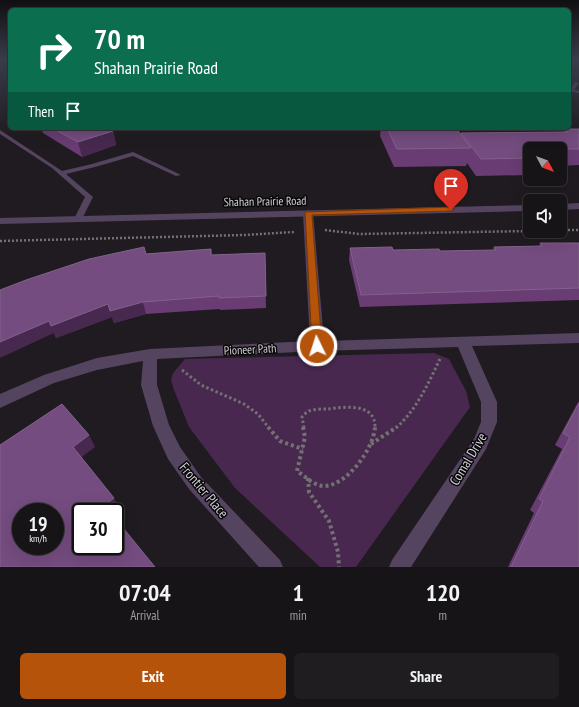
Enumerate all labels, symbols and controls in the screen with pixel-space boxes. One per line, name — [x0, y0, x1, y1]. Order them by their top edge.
text: 70 m — [94, 20, 145, 57]
icon: right — [28, 24, 80, 76]
text: Shahan Prairie Road — [94, 56, 218, 79]
icon: arrive — [62, 100, 84, 122]
text: Then — [28, 102, 54, 121]
north arrow — [523, 142, 567, 186]
map controls — [523, 142, 567, 238]
pin — [434, 169, 468, 210]
icon: arrive — [440, 175, 462, 197]
street label: Shahan Prairie Road — [223, 193, 307, 209]
button: sound — [523, 194, 567, 238]
position arrow — [296, 325, 338, 367]
street label: Pioneer Path — [223, 340, 277, 358]
street label: Comal Drive — [445, 429, 491, 489]
street label: Frontier Place — [176, 459, 233, 522]
speed limit sign: 30 — [72, 503, 124, 555]
text: 19 — [28, 511, 48, 537]
text: km/h — [29, 532, 47, 545]
text: 07:04 — [119, 577, 171, 608]
text: 1 — [292, 577, 304, 608]
text: 120 — [426, 577, 460, 608]
text: Arrival — [130, 607, 160, 624]
text: min — [290, 607, 307, 624]
text: m — [439, 607, 447, 624]
button: Exit — [20, 653, 286, 699]
button: Share — [294, 653, 559, 699]

